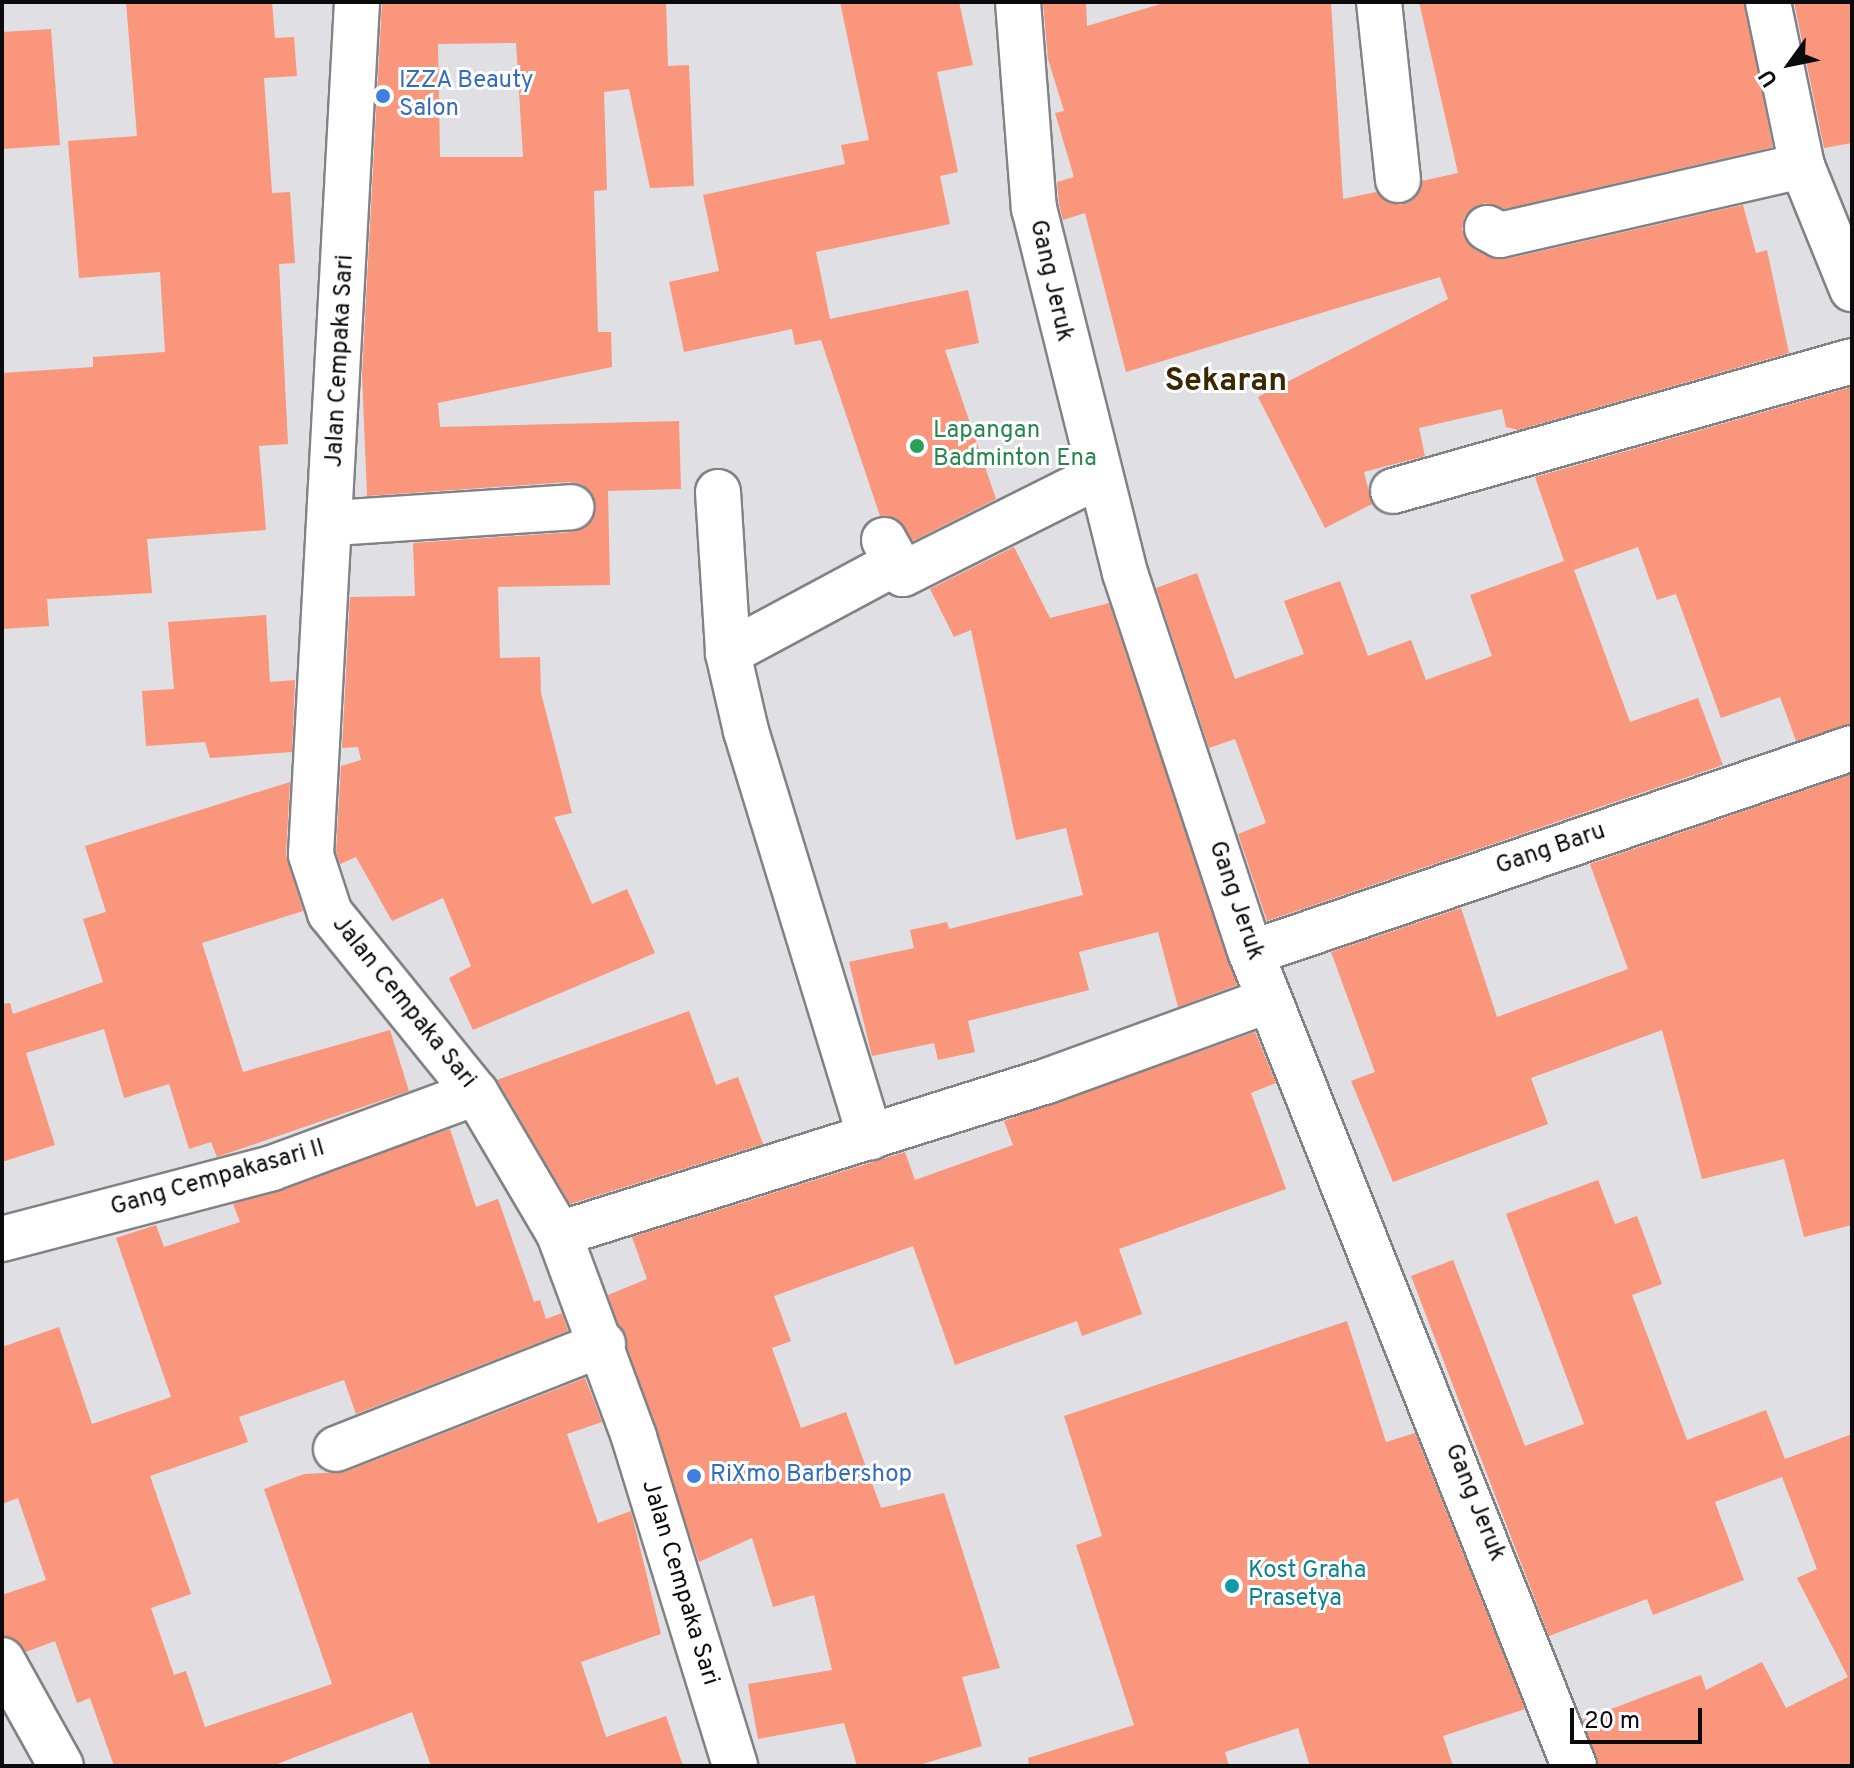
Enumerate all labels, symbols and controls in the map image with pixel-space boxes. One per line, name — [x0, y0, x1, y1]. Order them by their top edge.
north arrow — [1750, 24, 1830, 104]
text: U — [1754, 63, 1785, 91]
place label: IZZA Beauty Salon — [399, 68, 534, 124]
marker: IZZA Beauty Salon — [374, 87, 392, 105]
street label: Gang Jeruk — [1022, 217, 1078, 345]
street label: Jalan Cempaka Sari — [321, 254, 361, 468]
district label: Sekaran — [1165, 363, 1287, 401]
place label: Lapangan Badminton Ena — [933, 418, 1097, 474]
marker: Lapangan Badminton Ena — [908, 437, 926, 455]
street label: Gang Baru — [1492, 818, 1610, 882]
street label: Gang Jeruk — [1201, 838, 1269, 964]
street label: Jalan Cempaka Sari — [325, 911, 481, 1095]
street label: Gang Cempakasari II — [108, 1135, 328, 1223]
street label: Gang Jeruk — [1437, 1440, 1511, 1566]
place label: RiXmo Barbershop — [710, 1462, 912, 1490]
marker: RiXmo Barbershop — [685, 1467, 703, 1485]
street label: Jalan Cempaka Sari — [634, 1477, 724, 1689]
place label: Kost Graha Prasetya — [1248, 1558, 1366, 1614]
marker: Kost Graha Prasetya — [1223, 1577, 1241, 1595]
scale bar — [1574, 1692, 1706, 1742]
text: 20 m — [1584, 1707, 1640, 1737]

